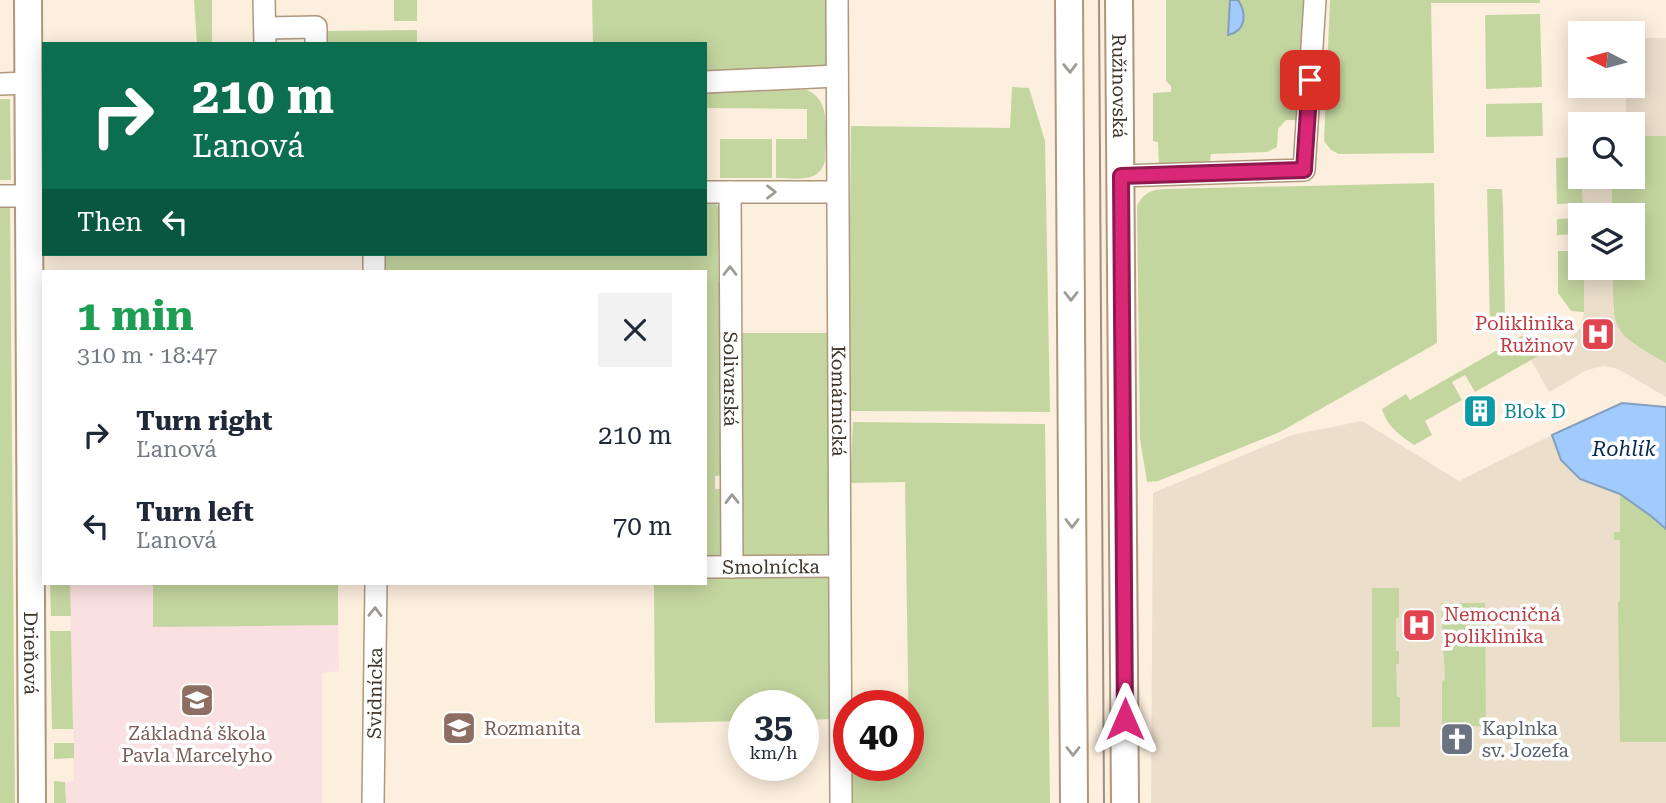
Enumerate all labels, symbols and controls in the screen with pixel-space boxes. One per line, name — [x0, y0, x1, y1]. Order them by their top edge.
north arrow — [1568, 21, 1645, 98]
map controls — [1568, 21, 1645, 280]
street label: Ružinovská — [1107, 34, 1131, 139]
pin — [1280, 50, 1340, 110]
icon: arrive — [1291, 61, 1329, 99]
one-way arrow — [1062, 63, 1078, 74]
text: 210 m — [192, 68, 334, 125]
icon: right — [77, 70, 168, 161]
button: search — [1568, 112, 1645, 189]
text: Ľanová — [192, 127, 304, 165]
one-way arrow — [767, 184, 777, 200]
icon: left — [156, 203, 194, 241]
button: layers — [1568, 203, 1645, 280]
text: Then — [77, 207, 142, 237]
one-way arrow — [722, 266, 738, 276]
text: 1 min — [77, 291, 194, 340]
one-way arrow — [1063, 291, 1079, 301]
button: close — [598, 293, 672, 367]
place label: Poliklinika Ružinov — [1475, 312, 1575, 357]
hospital icon: Poliklinika Ružinov — [1579, 315, 1617, 353]
street label: Solivarská — [719, 331, 742, 427]
text: 310 m · 18:47 — [77, 342, 217, 369]
street label: Komárnická — [827, 345, 850, 457]
building icon: Blok D — [1461, 392, 1499, 430]
place label: Blok D — [1504, 400, 1566, 423]
text: Turn right — [136, 406, 272, 436]
icon: right — [77, 416, 115, 454]
text: 210 m — [598, 420, 672, 450]
text: Ľanová — [136, 436, 217, 463]
water label: Rohlík — [1591, 437, 1657, 461]
one-way arrow — [724, 493, 740, 504]
text: Turn left — [136, 497, 254, 527]
icon: left — [77, 507, 115, 545]
text: 70 m — [613, 511, 672, 541]
one-way arrow — [1064, 518, 1080, 529]
text: Ľanová — [136, 527, 217, 554]
street label: Smolnícka — [722, 555, 820, 579]
place label: Nemocničná poliklinika — [1444, 603, 1561, 648]
hospital icon: Nemocničná poliklinika — [1400, 606, 1438, 644]
one-way arrow — [367, 607, 383, 617]
street label: Drieňová — [19, 611, 42, 695]
street label: Svidnícka — [363, 646, 387, 739]
school or university icon: Základná škola Pavla Marcelyho — [178, 681, 216, 719]
position arrow — [1088, 682, 1162, 756]
speed limit sign: 40 — [833, 690, 924, 781]
text: 35 — [754, 706, 793, 747]
school or university icon: Rozmanita — [440, 709, 478, 747]
place label: Rozmanita — [484, 717, 581, 740]
place label: Kaplnka sv. Jozefa — [1482, 717, 1570, 762]
church icon: Kaplnka sv. Jozefa — [1438, 720, 1476, 758]
place label: Základná škola Pavla Marcelyho — [121, 722, 273, 767]
text: km/h — [749, 742, 798, 763]
one-way arrow — [1066, 745, 1081, 756]

